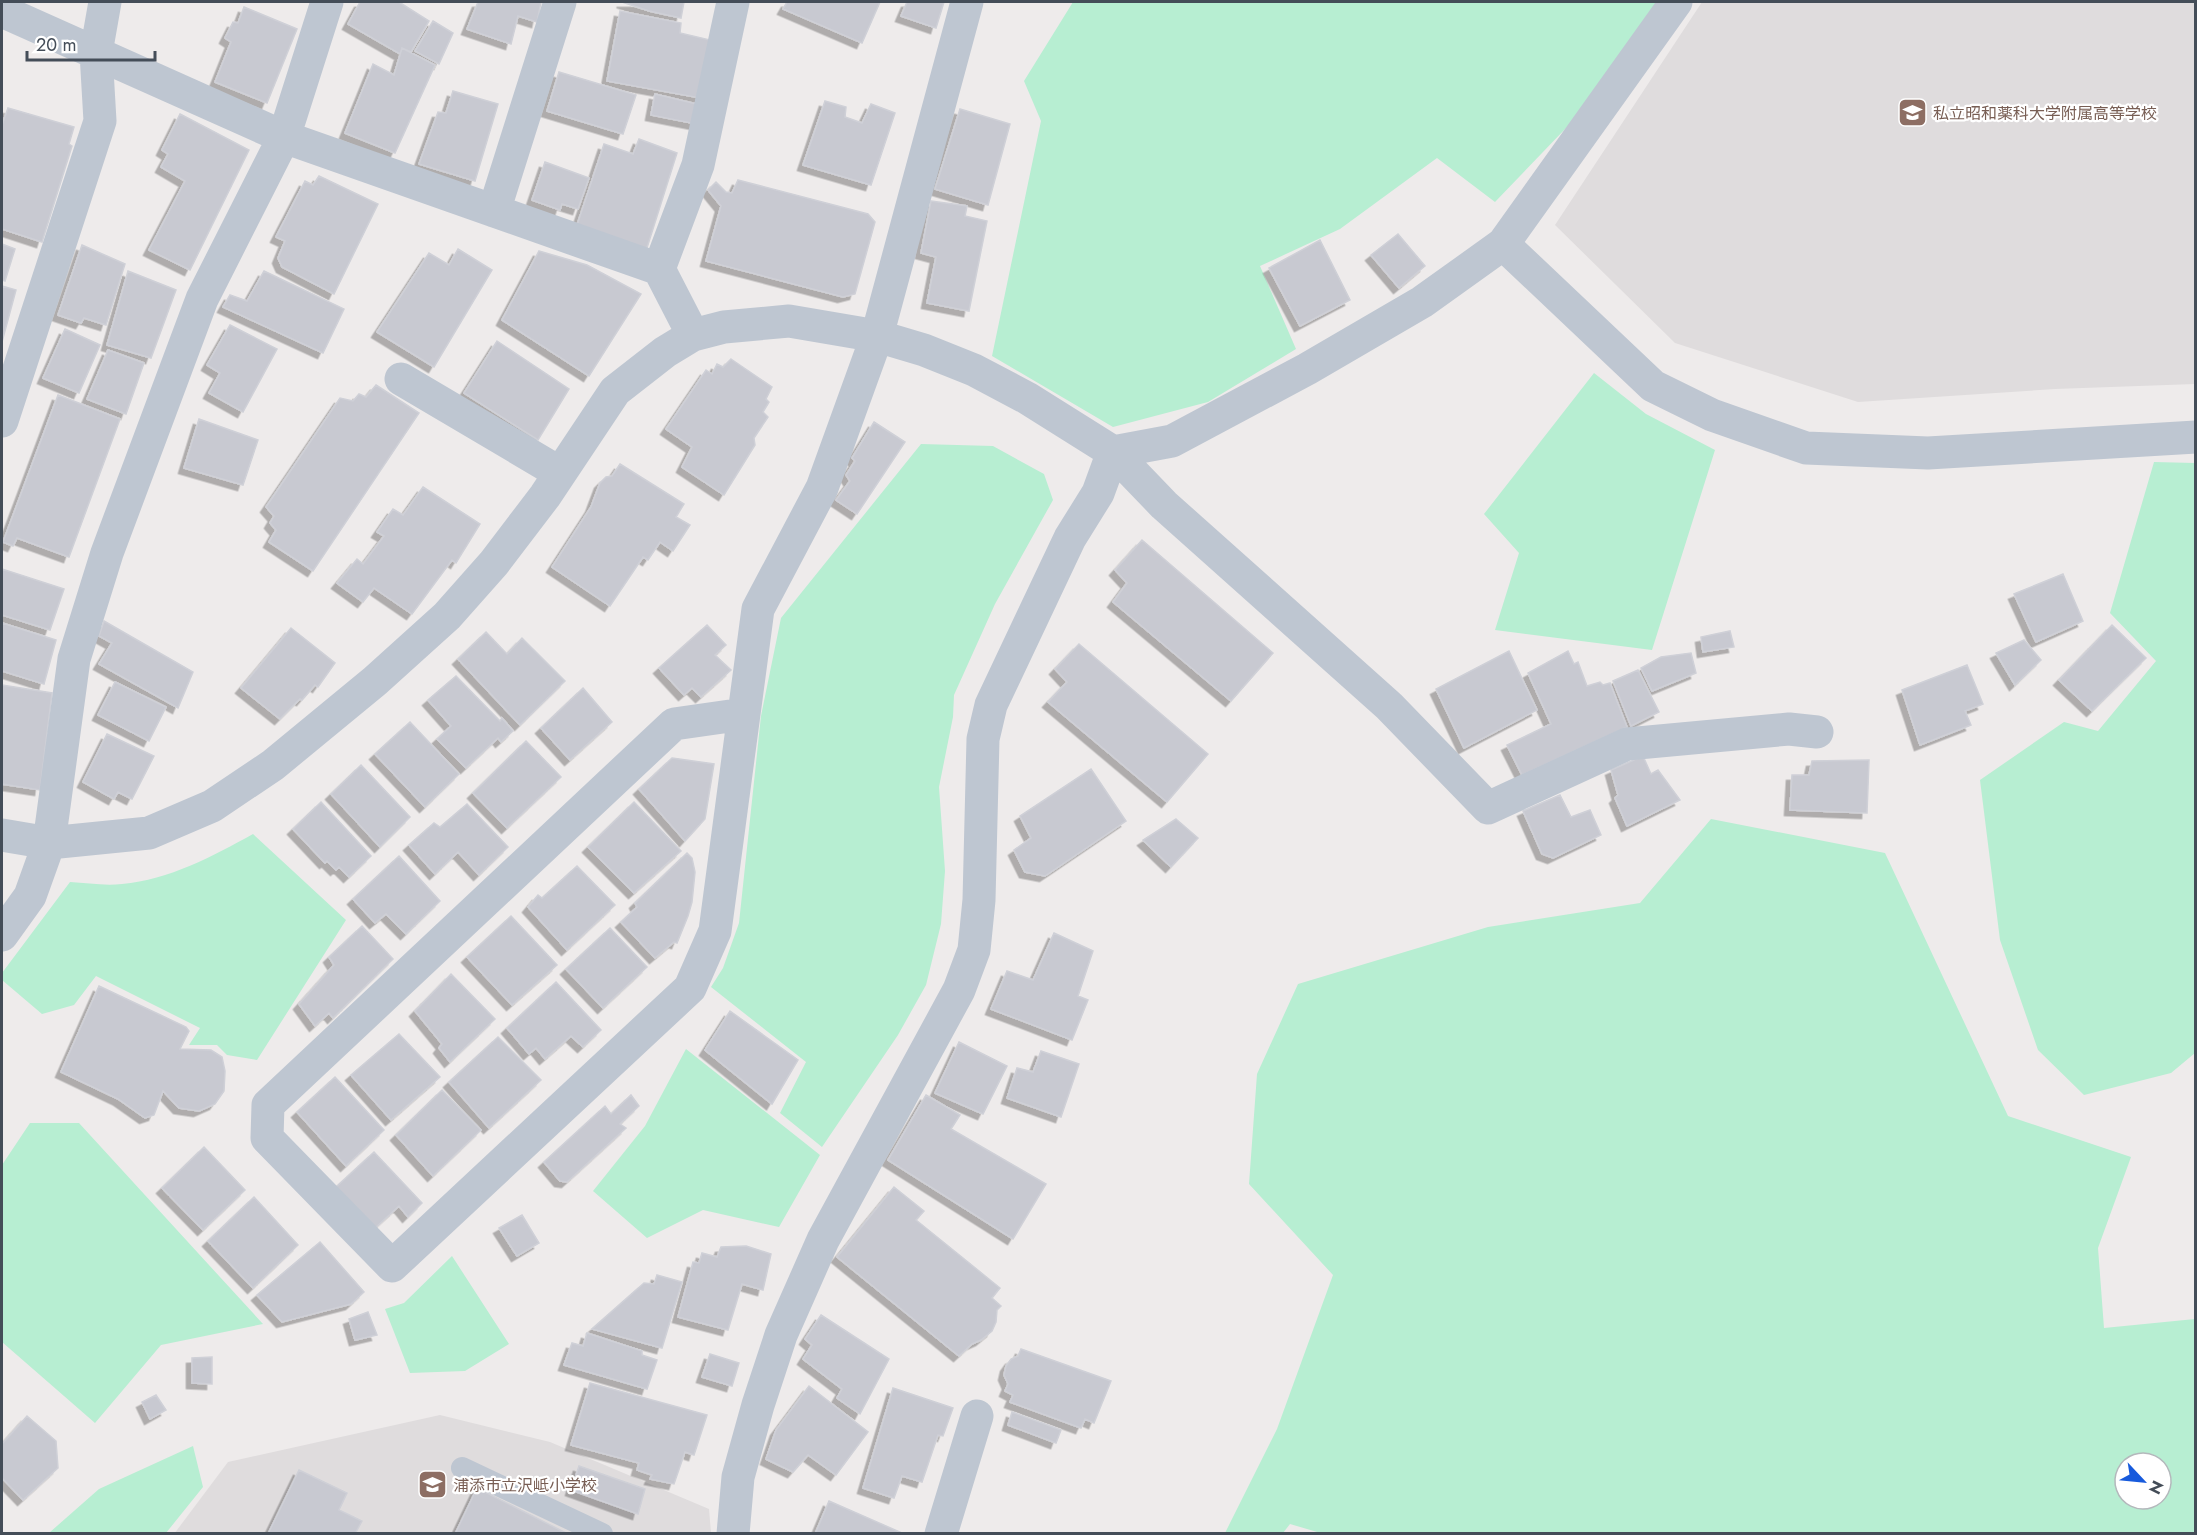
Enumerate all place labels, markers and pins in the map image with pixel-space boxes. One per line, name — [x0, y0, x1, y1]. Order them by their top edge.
school or university icon: 私立昭和薬科大学附属高等学校 — [1896, 97, 1928, 129]
place label: 私立昭和薬科大学附属高等学校 — [1933, 102, 2157, 125]
school or university icon: 浦添市立沢岻小学校 — [416, 1469, 448, 1501]
place label: 浦添市立沢岻小学校 — [453, 1474, 597, 1497]

